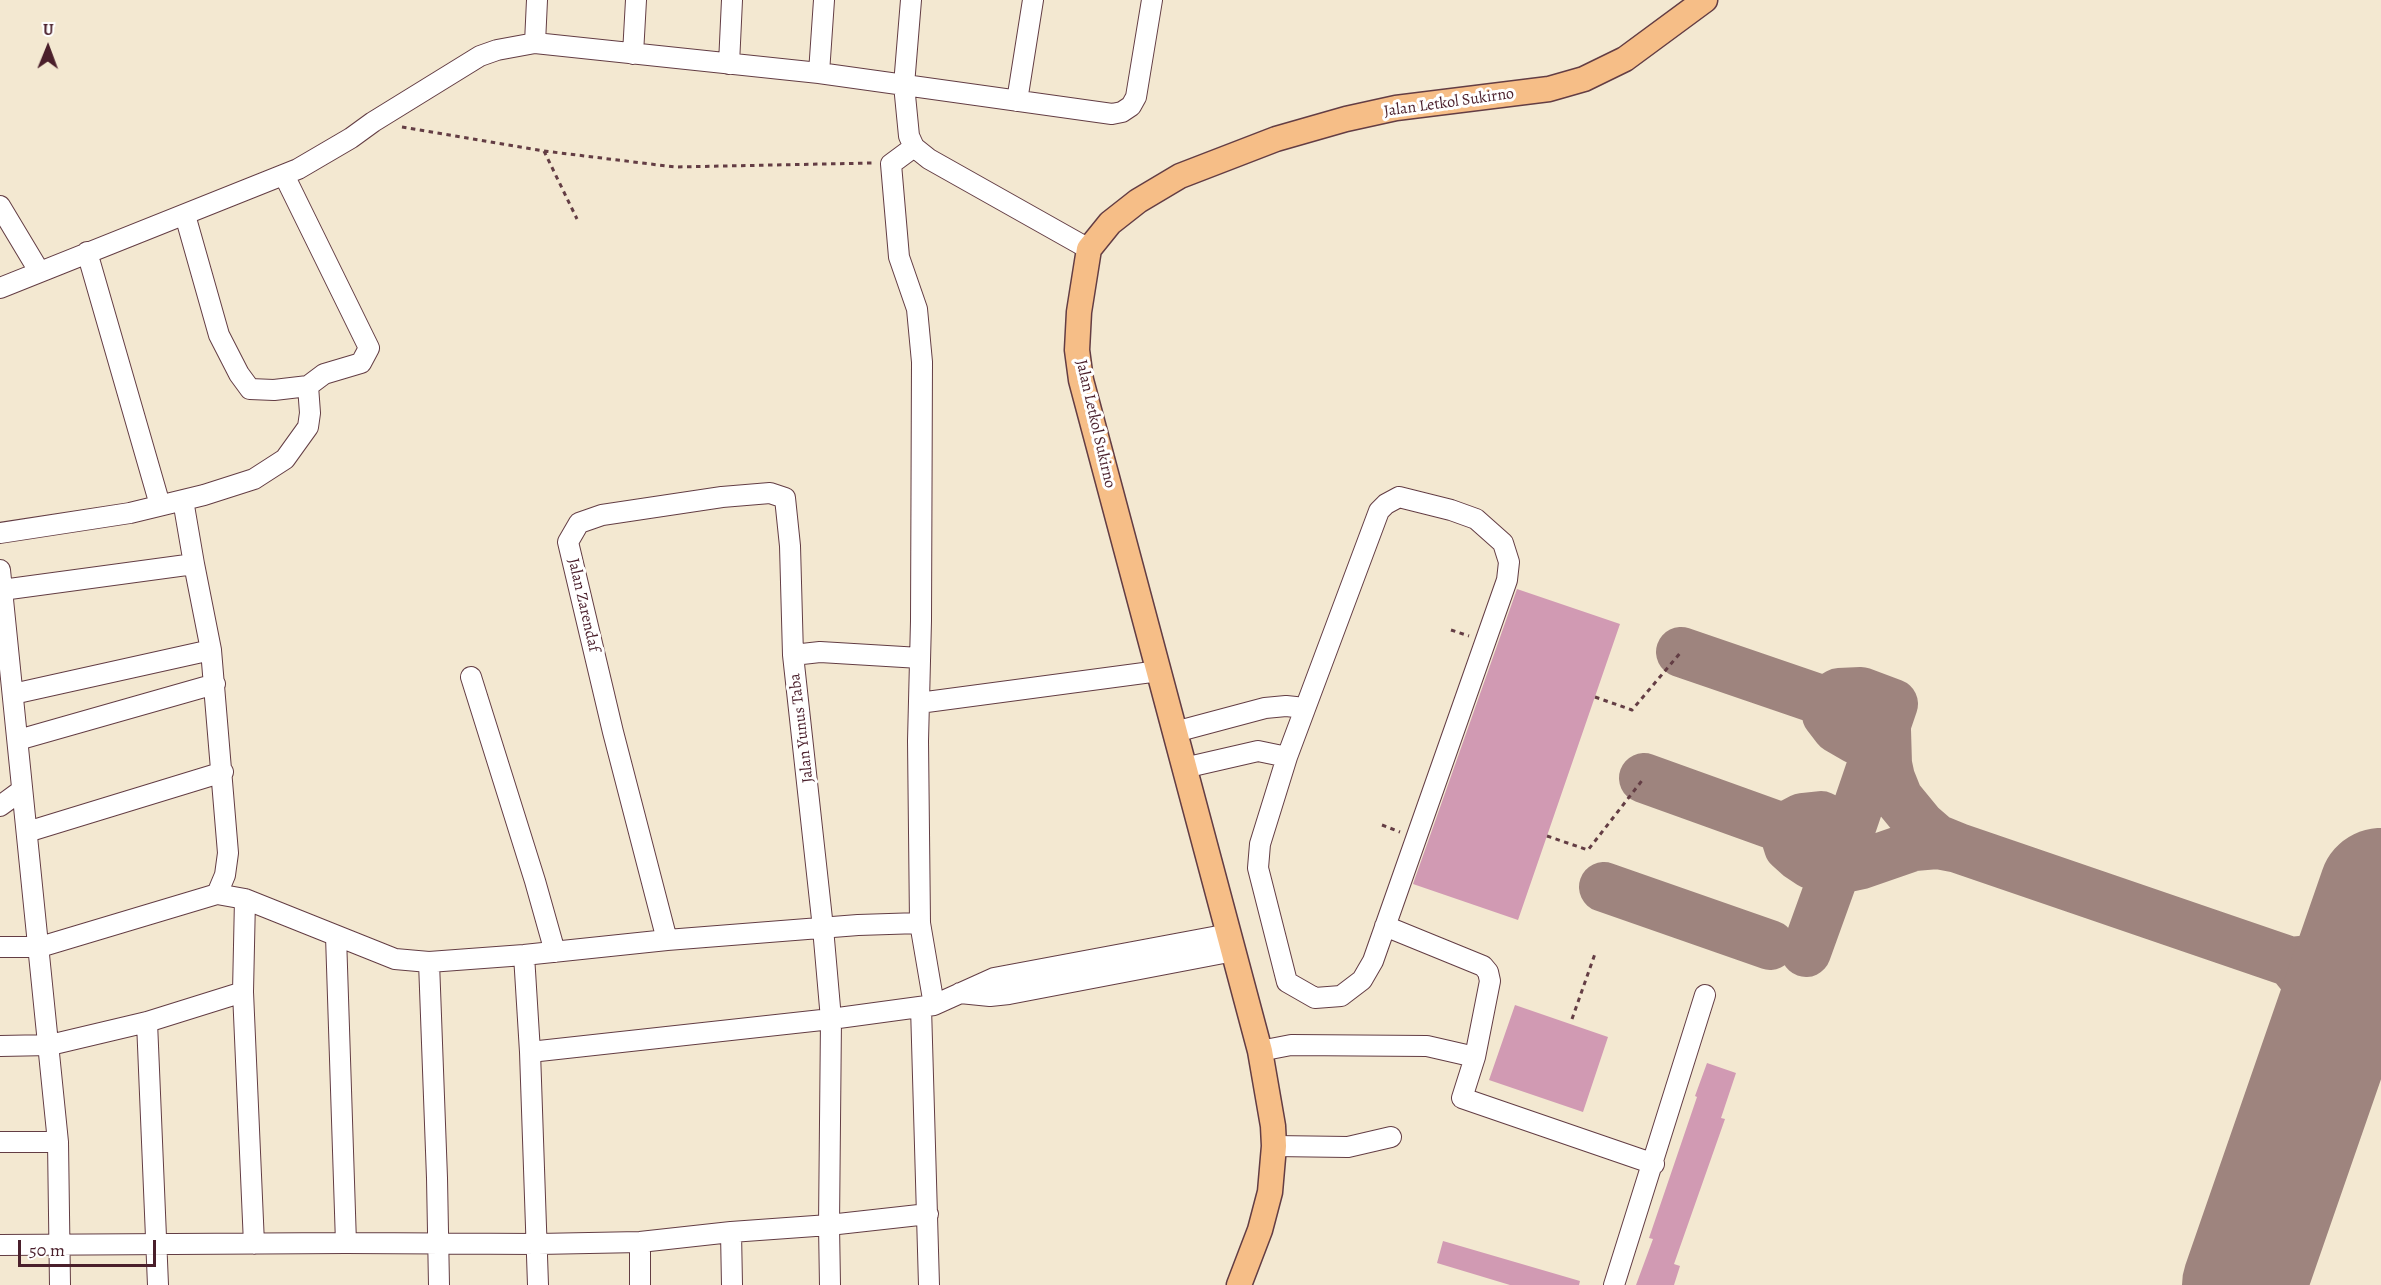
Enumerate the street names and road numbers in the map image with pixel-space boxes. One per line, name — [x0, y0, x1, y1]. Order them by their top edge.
street label: Jalan Letkol Sukirno — [1383, 84, 1515, 122]
street label: Jalan Letkol Sukirno — [1071, 358, 1119, 490]
street label: Jalan Zarendaf — [563, 556, 603, 654]
street label: Jalan Yunus Taba — [786, 672, 818, 784]

